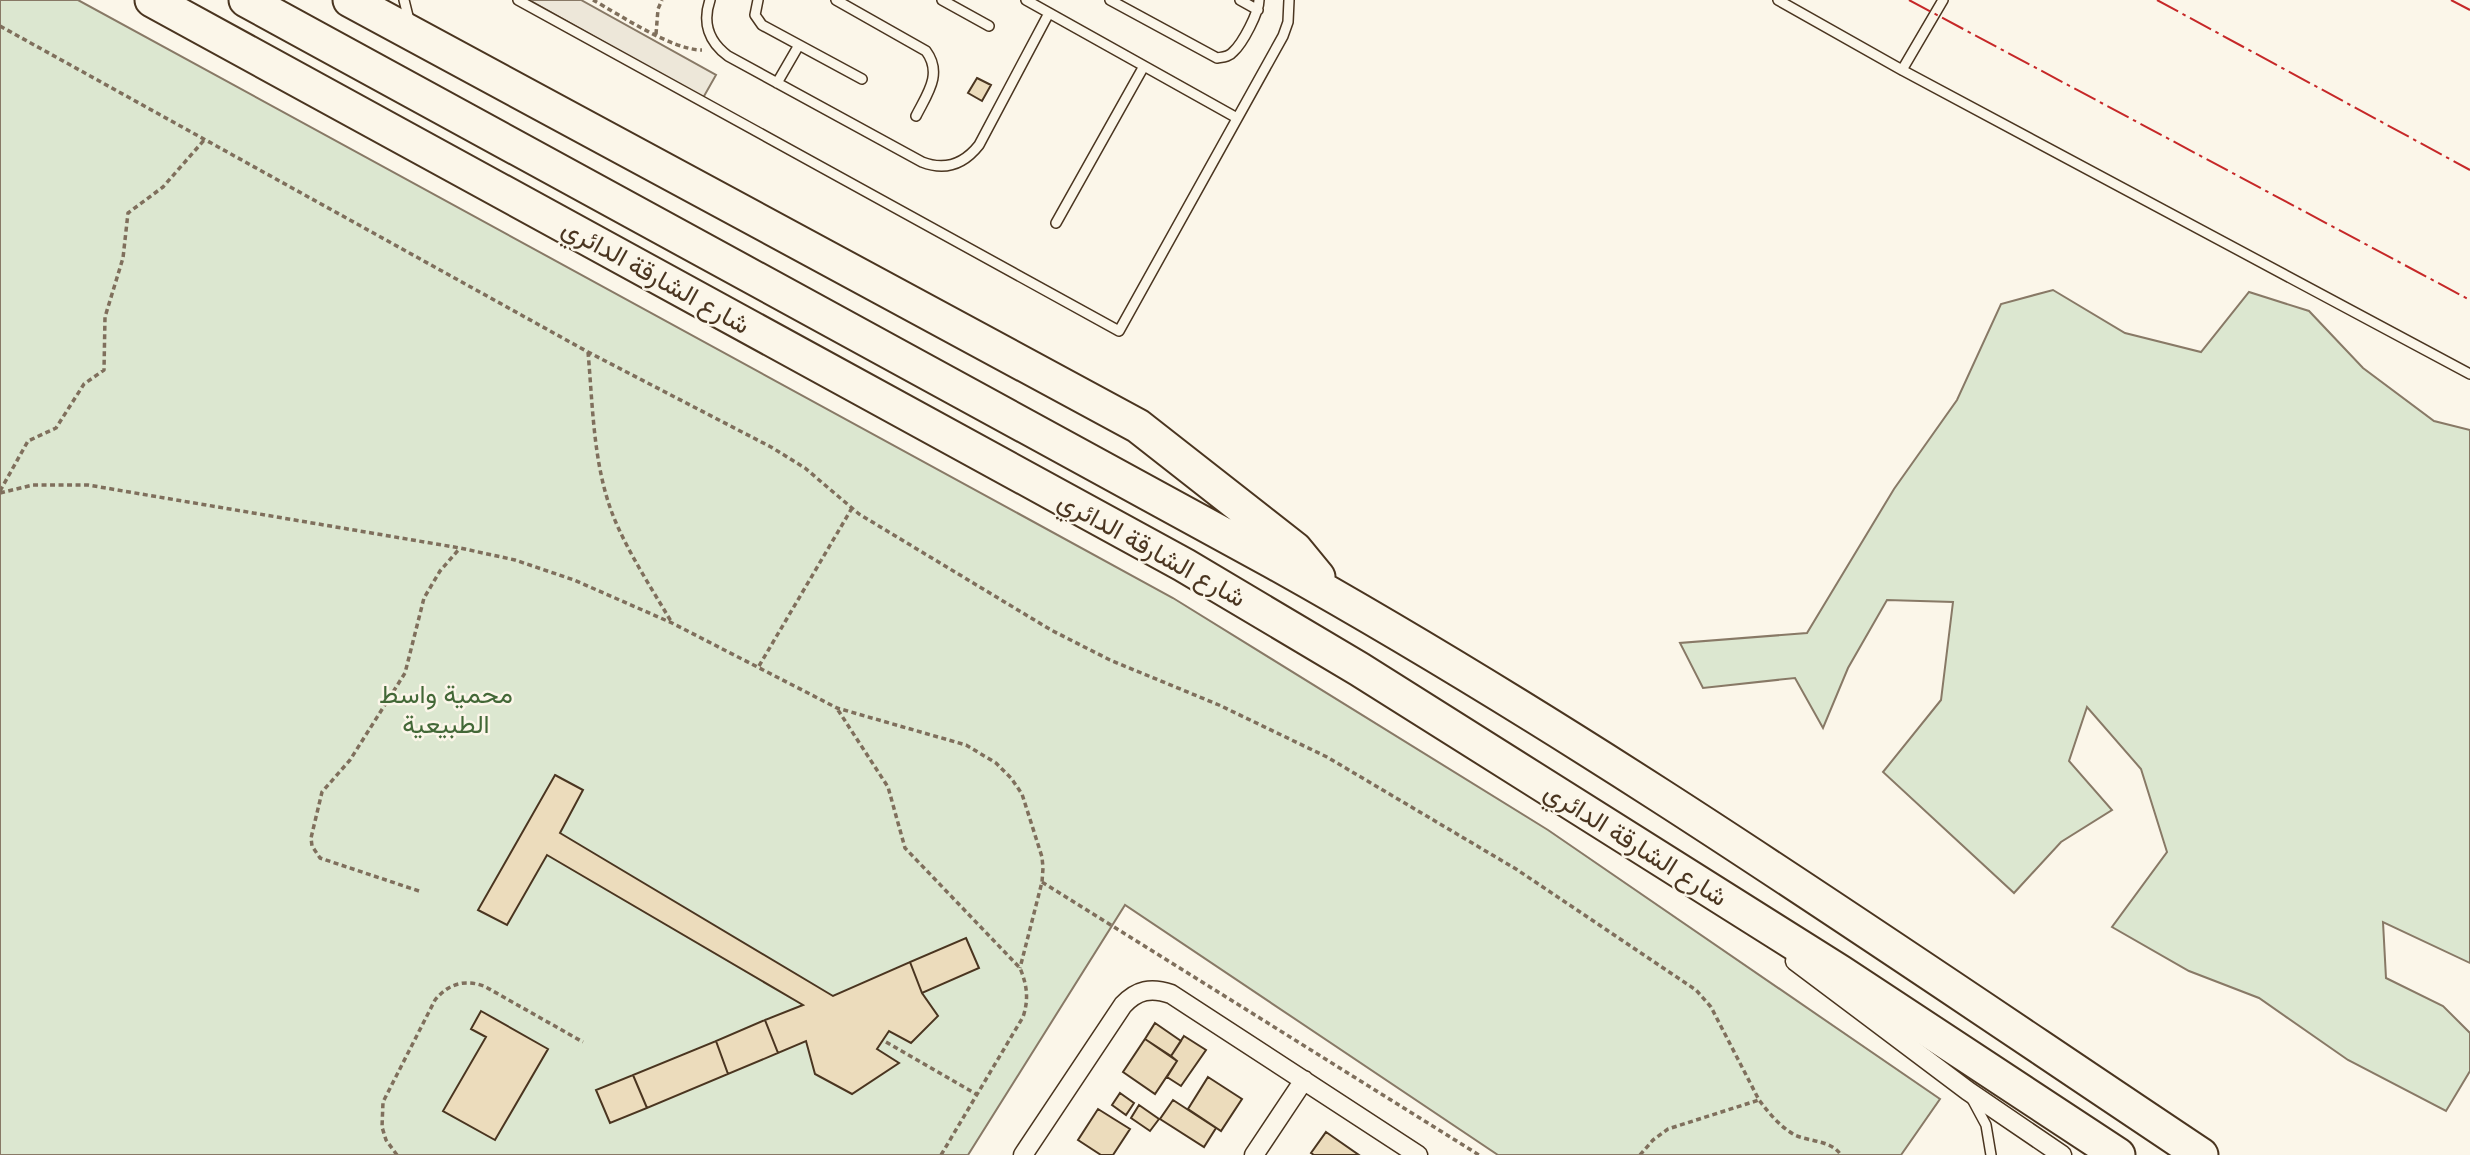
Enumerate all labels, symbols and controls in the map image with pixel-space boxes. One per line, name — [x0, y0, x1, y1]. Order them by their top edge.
street label: شارع الشارقة الدائري — [554, 211, 755, 345]
street label: شارع الشارقة الدائري — [1050, 484, 1251, 618]
park label: محمية واسط الطبيعية — [379, 678, 513, 740]
street label: شارع الشارقة الدائري — [1536, 775, 1733, 917]

